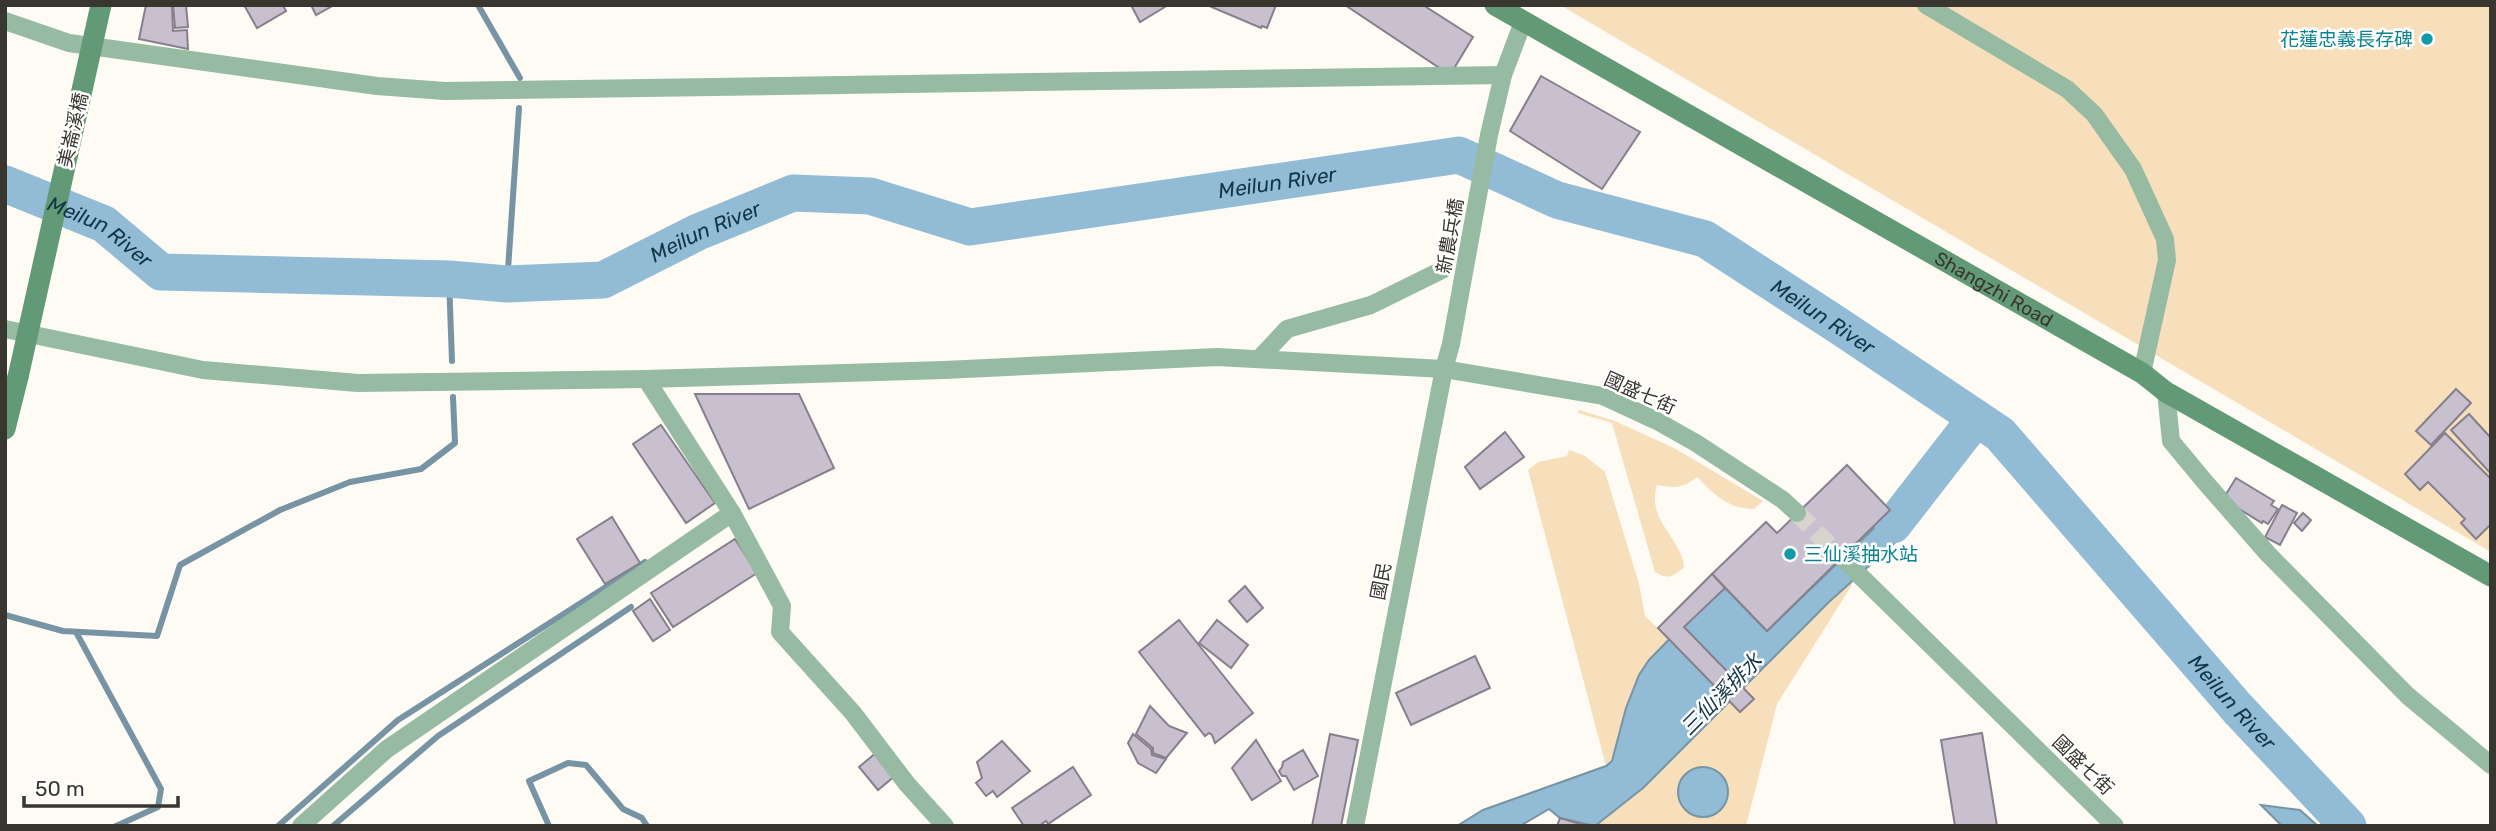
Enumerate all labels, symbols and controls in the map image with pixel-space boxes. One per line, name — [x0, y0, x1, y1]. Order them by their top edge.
place label: 花蓮忠義長存碑 — [2280, 28, 2413, 51]
marker: 花蓮忠義長存碑 — [2419, 31, 2435, 47]
street label: 美崙溪橋 — [53, 90, 93, 170]
water label: Meilun River — [1216, 161, 1339, 203]
water label: Meilun River — [44, 190, 159, 273]
water label: Meilun River — [645, 195, 765, 267]
street label: 新農兵橋 — [1432, 197, 1468, 275]
street label: Shangzhi Road — [1931, 246, 2057, 331]
water label: Meilun River — [1767, 273, 1881, 360]
street label: 國盛七街 — [1601, 367, 1679, 419]
place label: 三仙溪抽水站 — [1804, 543, 1918, 566]
marker: 三仙溪抽水站 — [1782, 546, 1798, 562]
street label: 國民 — [1366, 560, 1396, 602]
water label: 三仙溪排水 — [1675, 647, 1768, 740]
water label: Meilun River — [2184, 649, 2282, 755]
street label: 國盛七街 — [2048, 730, 2118, 800]
scale bar — [24, 764, 178, 808]
text: 50 m — [35, 776, 85, 801]

